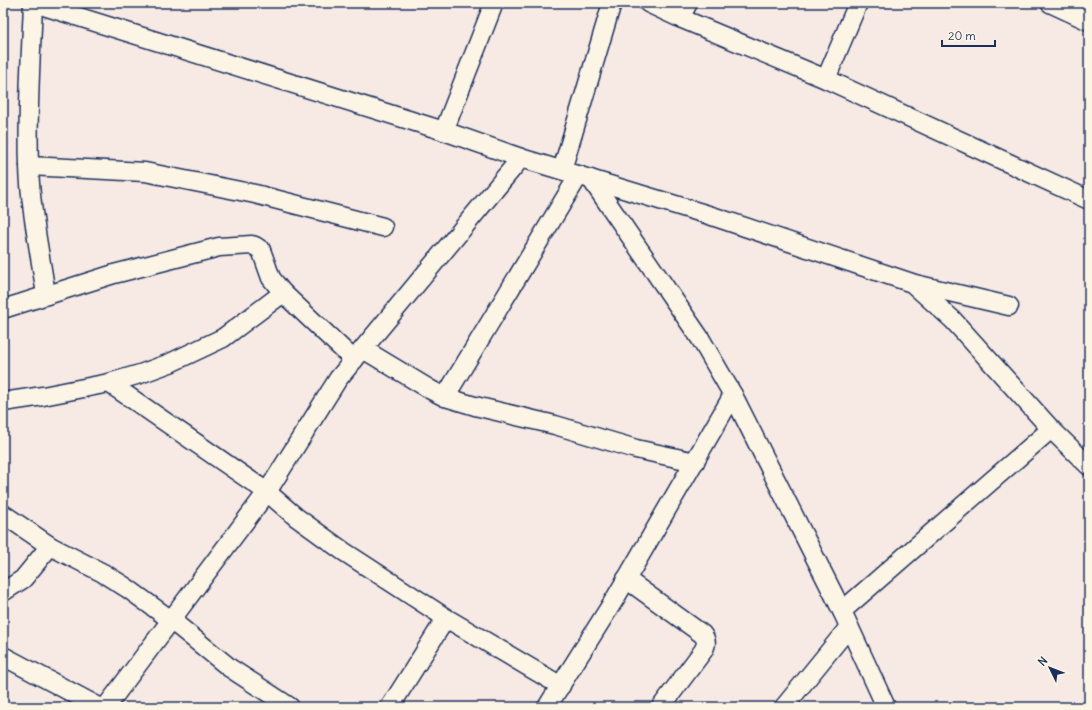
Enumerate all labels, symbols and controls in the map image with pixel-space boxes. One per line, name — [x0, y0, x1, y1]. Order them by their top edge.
scale bar — [942, 22, 995, 48]
text: 20 m — [948, 28, 976, 43]
north arrow — [1030, 648, 1070, 688]
text: N — [1035, 654, 1050, 669]

